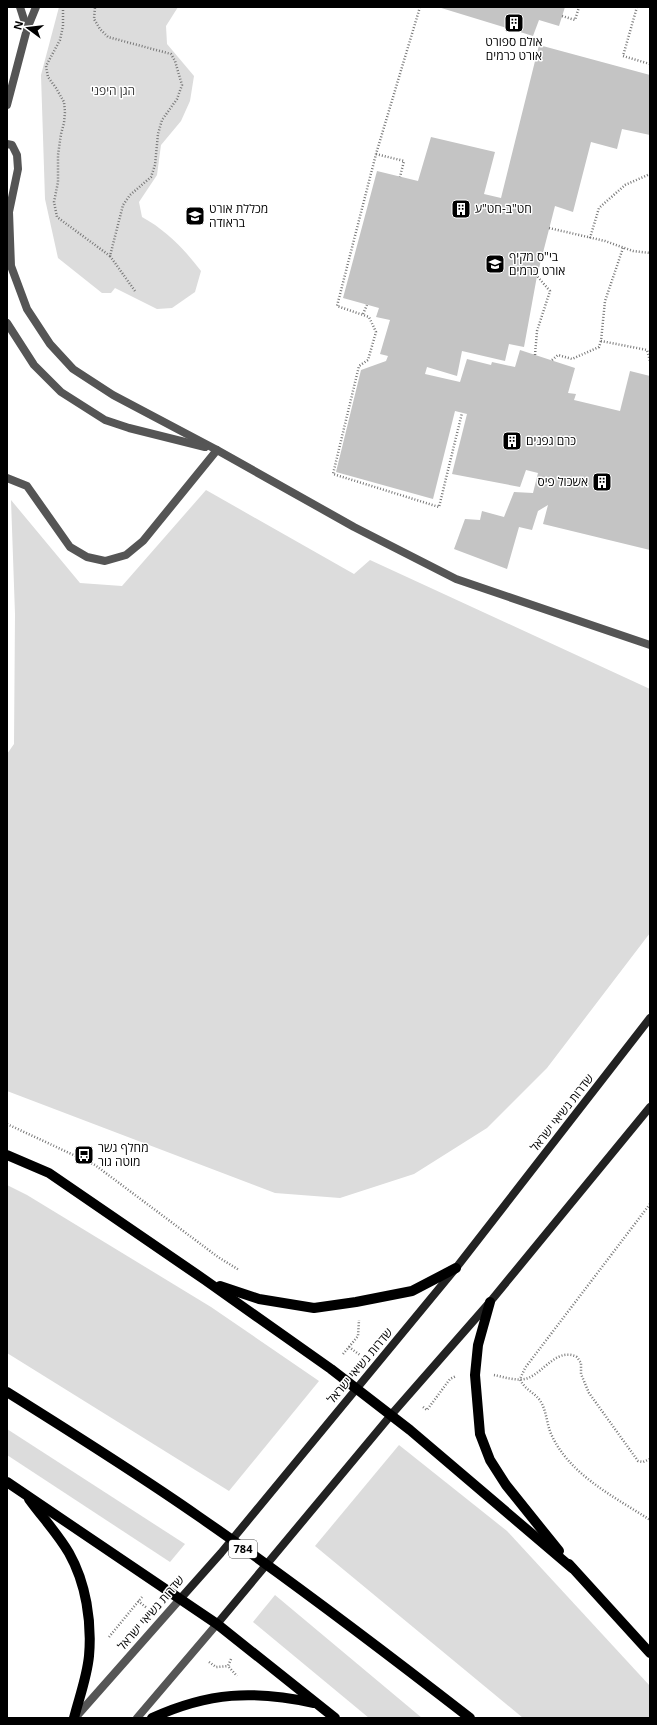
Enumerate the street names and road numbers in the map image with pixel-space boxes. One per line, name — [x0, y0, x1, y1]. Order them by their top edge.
street label: שדרות נשיאי ישראל — [526, 1070, 598, 1155]
street label: שדרות נשיאי ישראל — [323, 1324, 397, 1407]
road number: 784 — [229, 1540, 257, 1558]
street label: שדרות נשיאי ישראל — [113, 1571, 188, 1654]

